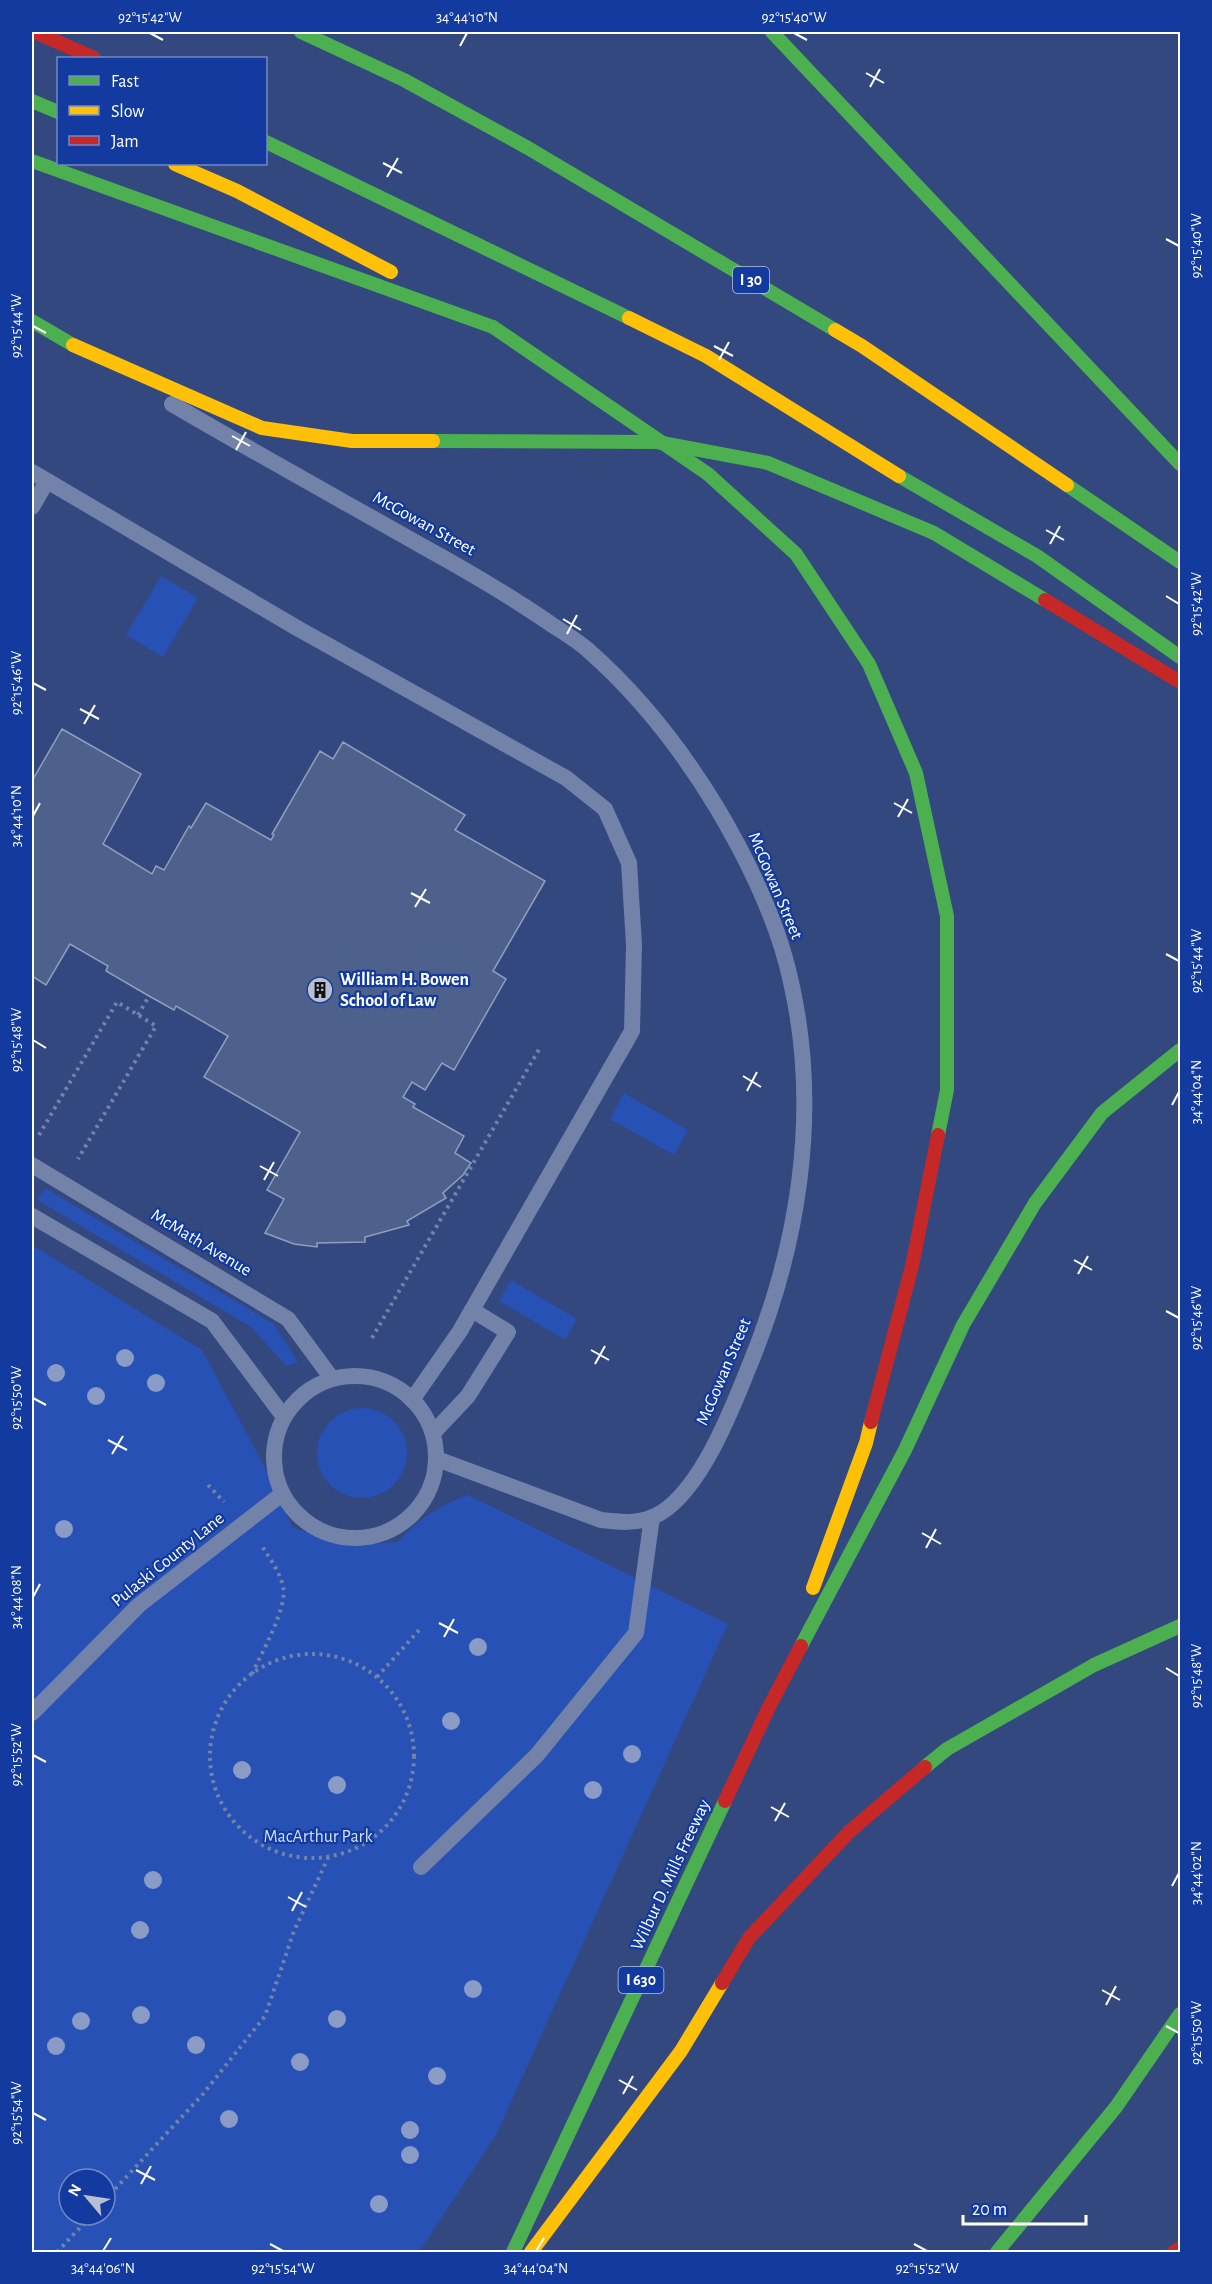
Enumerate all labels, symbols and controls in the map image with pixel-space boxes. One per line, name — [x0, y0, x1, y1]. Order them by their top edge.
text: 92°15'42"W — [118, 10, 183, 25]
text: 34°44'10"N — [436, 10, 498, 25]
text: 92°15'40"W — [761, 10, 827, 25]
legend — [57, 57, 267, 165]
text: Fast — [111, 73, 139, 91]
text: Slow — [111, 103, 144, 121]
text: Jam — [111, 133, 139, 151]
text: 92°15'40"W — [1189, 213, 1204, 279]
road number: I 30 — [733, 267, 769, 293]
text: 92°15'44"W — [9, 293, 24, 358]
street label: McGowan Street — [370, 488, 479, 560]
text: 92°15'42"W — [1189, 571, 1204, 636]
text: 92°15'46"W — [9, 650, 24, 715]
text: 34°44'10"N — [9, 785, 24, 847]
street label: McGowan Street — [744, 830, 806, 942]
text: 92°15'44"W — [1189, 928, 1204, 993]
place label: William H. Bowen School of Law — [340, 971, 469, 1010]
building icon: William H. Bowen School of Law — [305, 975, 335, 1005]
text: 92°15'48"W — [9, 1007, 24, 1072]
text: 34°44'04"N — [1189, 1060, 1204, 1124]
street label: McMath Avenue — [148, 1206, 254, 1280]
text: 92°15'46"W — [1189, 1285, 1204, 1350]
street label: McGowan Street — [693, 1316, 755, 1428]
text: 92°15'50"W — [9, 1365, 24, 1430]
street label: Pulaski County Lane — [108, 1509, 228, 1611]
text: 34°44'08"N — [9, 1565, 24, 1629]
text: 92°15'48"W — [1189, 1643, 1204, 1708]
text: 92°15'52"W — [9, 1723, 24, 1787]
street label: Wilbur D. Mills Freeway — [628, 1797, 714, 1953]
park label: MacArthur Park — [263, 1828, 373, 1846]
text: 34°44'02"N — [1189, 1841, 1204, 1905]
road number: I 630 — [618, 1967, 664, 1993]
text: 92°15'50"W — [1189, 2000, 1204, 2065]
text: 92°15'54"W — [9, 2081, 24, 2145]
north arrow — [57, 2167, 117, 2227]
text: N — [65, 2181, 84, 2199]
scale bar — [963, 2188, 1086, 2226]
text: 20 m — [972, 2201, 1007, 2219]
text: 34°44'06"N — [71, 2261, 135, 2276]
text: 92°15'54"W — [251, 2261, 315, 2276]
text: 34°44'04"N — [504, 2261, 568, 2276]
text: 92°15'52"W — [895, 2261, 959, 2276]

